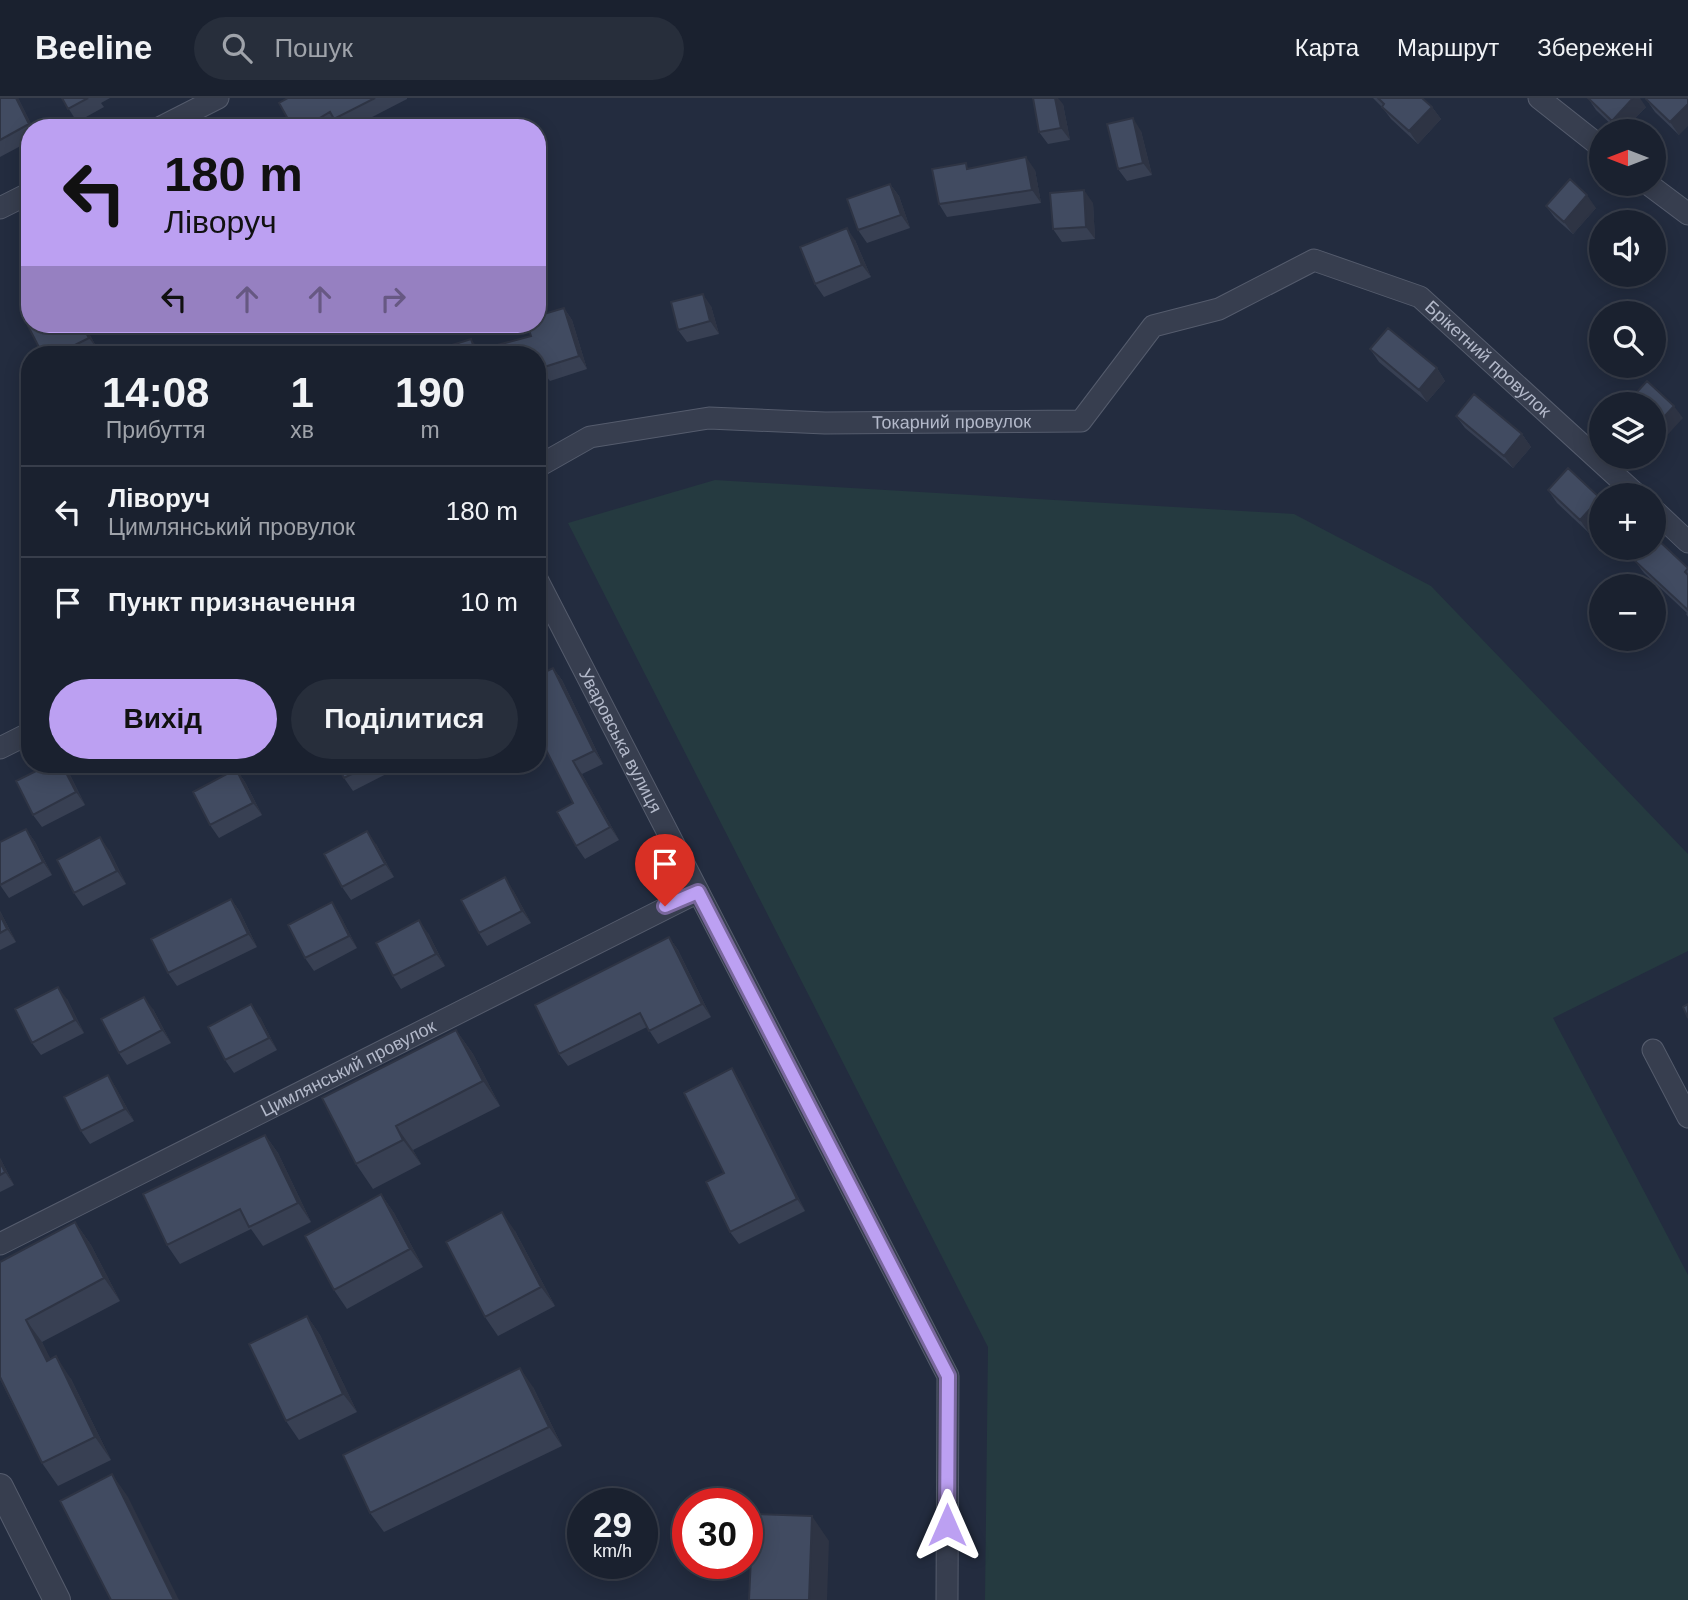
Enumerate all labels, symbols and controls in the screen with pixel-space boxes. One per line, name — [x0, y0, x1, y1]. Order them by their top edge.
search box — [194, 17, 684, 80]
text: Beeline — [35, 29, 152, 66]
icon: search — [218, 29, 256, 67]
text: Пошук — [274, 33, 353, 63]
text: Карта — [1295, 34, 1359, 61]
text: Маршрут — [1397, 34, 1499, 61]
text: Збережені — [1537, 34, 1653, 61]
north arrow — [1589, 119, 1666, 196]
map controls — [1589, 119, 1666, 651]
icon: left — [49, 147, 140, 238]
text: 180 m — [164, 147, 303, 201]
text: Ліворуч — [164, 204, 277, 240]
button: sound — [1589, 210, 1666, 287]
icon: left — [155, 280, 193, 318]
icon: ahead — [228, 280, 266, 318]
icon: ahead — [301, 280, 339, 318]
icon: right — [374, 280, 412, 318]
street label: Брiкетний провулок — [1421, 297, 1555, 421]
button: search — [1589, 301, 1666, 378]
text: 14:08 — [102, 369, 209, 416]
text: 1 — [290, 369, 314, 416]
text: 190 — [395, 369, 465, 416]
button: layers — [1589, 392, 1666, 469]
street label: Токарний провулок — [872, 411, 1031, 433]
text: Прибуття — [106, 417, 206, 443]
text: хв — [290, 417, 314, 443]
text: m — [420, 417, 440, 443]
text: Ліворуч — [108, 483, 210, 513]
button: + — [1589, 483, 1666, 560]
icon: left — [49, 493, 87, 531]
text: 180 m — [446, 496, 518, 526]
text: Цимлянський провулок — [108, 514, 355, 540]
button: − — [1589, 574, 1666, 651]
icon: arrive — [49, 584, 87, 622]
text: Пункт призначення — [108, 587, 356, 617]
text: 10 m — [460, 587, 518, 617]
street label: Уваровська вулиця — [575, 665, 666, 816]
button: Вихід — [49, 679, 277, 759]
button: Поділитися — [291, 679, 518, 759]
pin — [635, 834, 695, 906]
icon: arrive — [646, 845, 684, 883]
street label: Цимлянський провулок — [257, 1016, 439, 1121]
speed limit sign: 30 — [672, 1488, 763, 1579]
position arrow — [910, 1488, 984, 1562]
text: 29 — [593, 1505, 632, 1544]
text: km/h — [593, 1541, 632, 1561]

